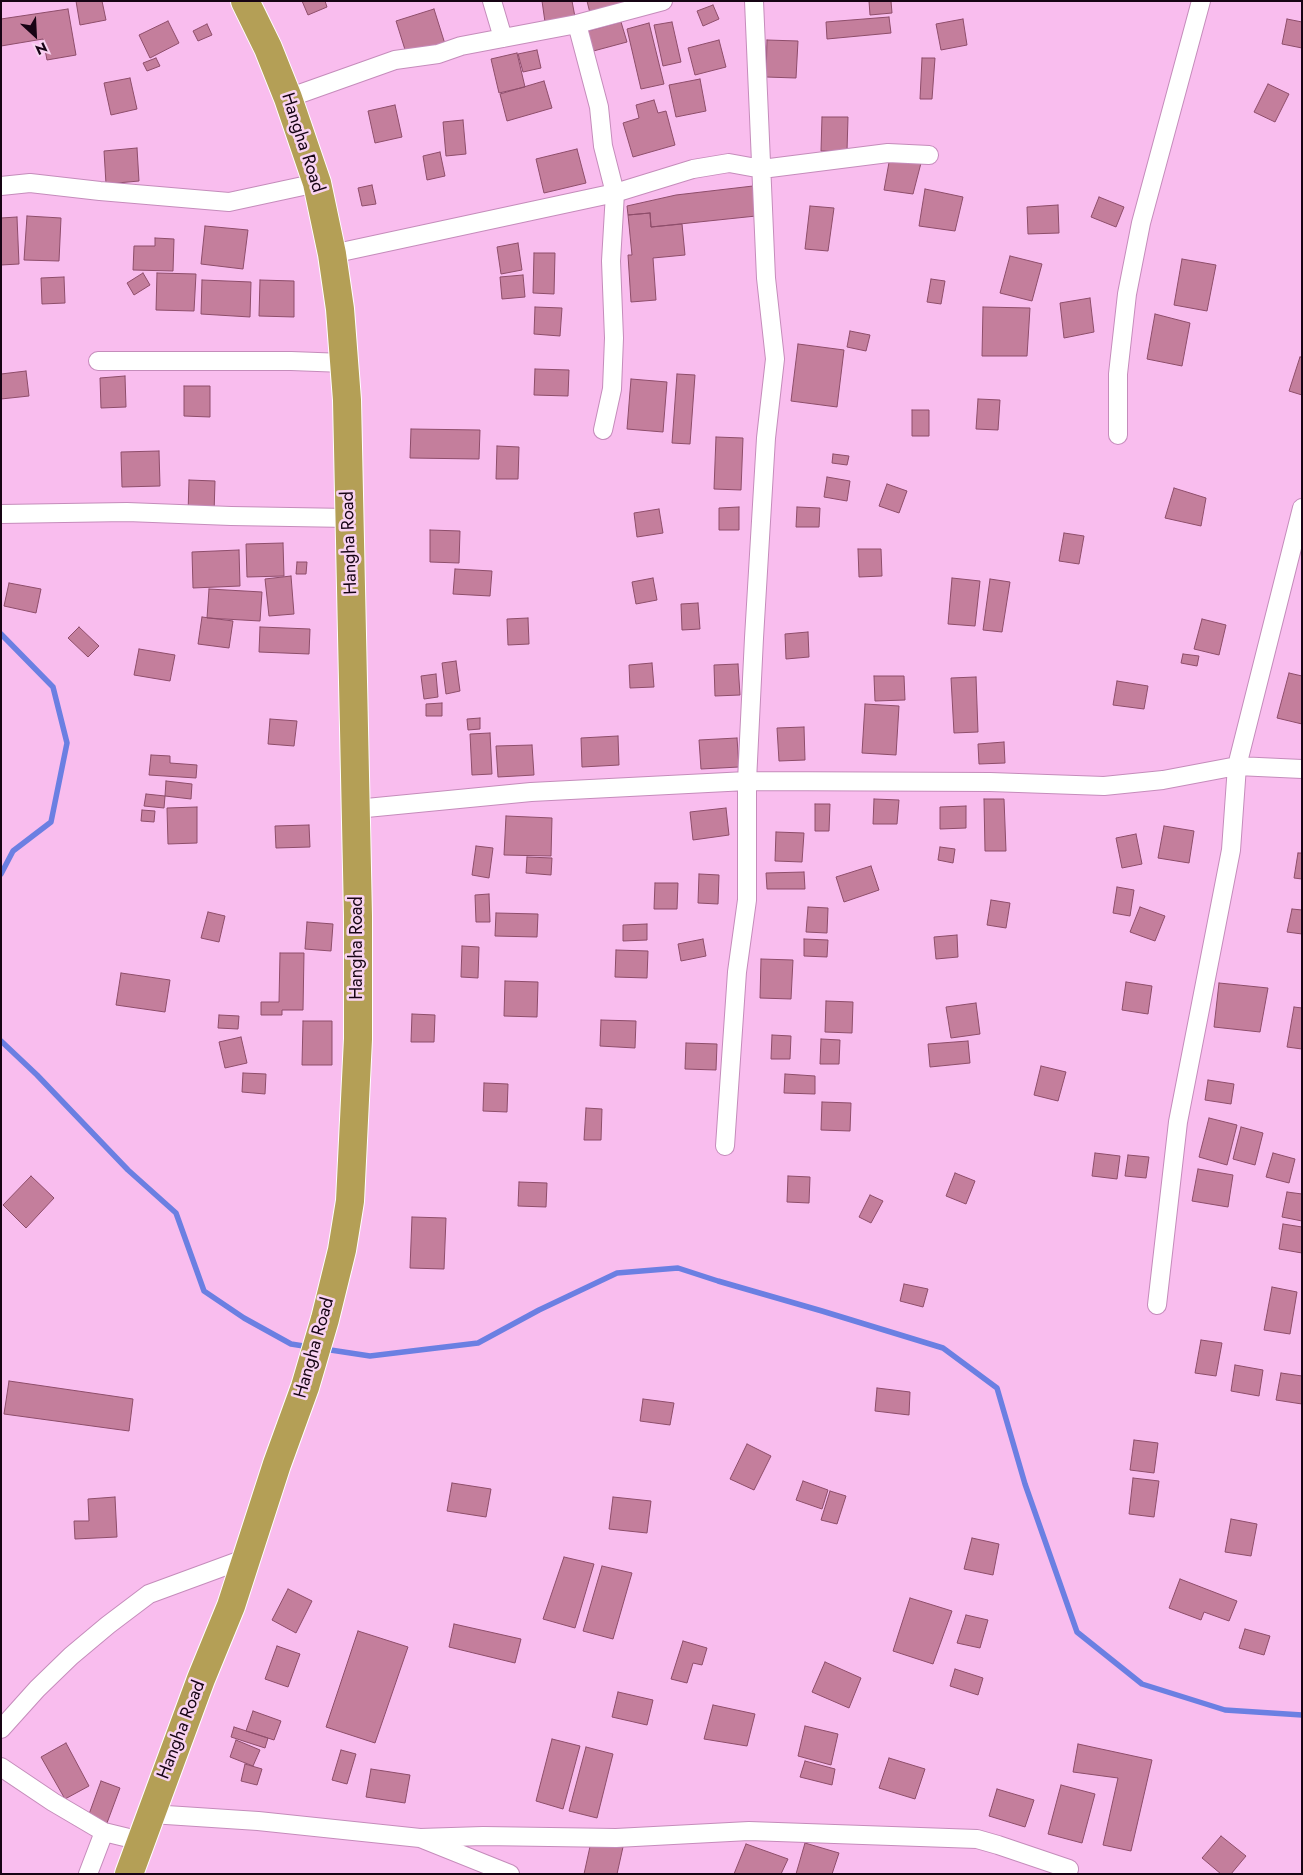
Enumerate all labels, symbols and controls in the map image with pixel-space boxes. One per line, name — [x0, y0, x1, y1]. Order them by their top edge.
north arrow — [10, 10, 60, 60]
text: N — [32, 37, 51, 60]
street label: Hangha Road — [276, 90, 328, 196]
street label: Hangha Road — [337, 491, 363, 595]
street label: Hangha Road — [347, 896, 369, 1000]
street label: Hangha Road — [290, 1295, 340, 1401]
street label: Hangha Road — [153, 1678, 211, 1782]

